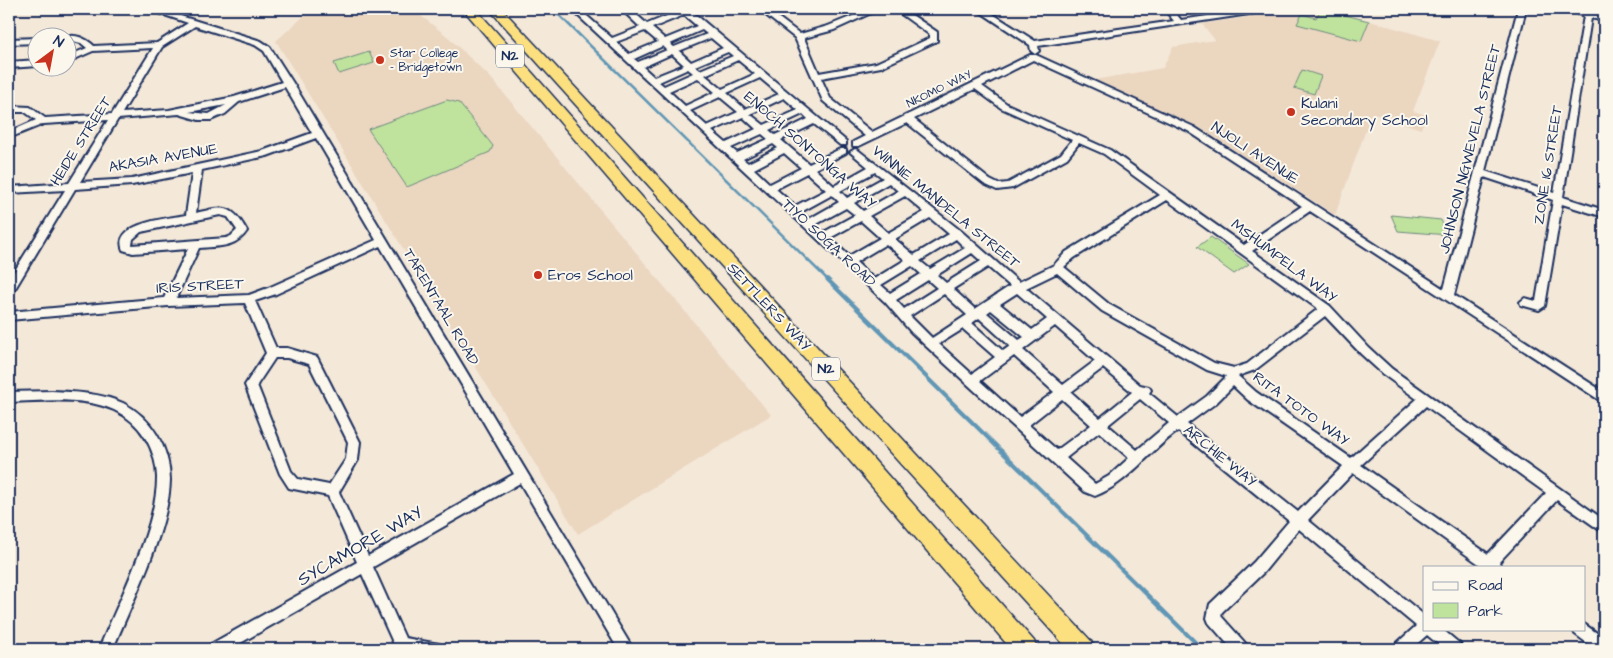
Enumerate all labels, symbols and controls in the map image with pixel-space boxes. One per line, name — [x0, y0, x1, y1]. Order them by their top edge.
north arrow — [28, 28, 78, 78]
text: N — [49, 31, 68, 53]
street label: JOHNSON NGWEVELA STREET — [1434, 41, 1506, 256]
road number: N2 — [496, 44, 524, 68]
place label: Star College - Bridgetown — [390, 45, 462, 77]
marker: Star College - Bridgetown — [374, 54, 386, 66]
street label: NKOMO WAY — [903, 66, 975, 112]
street label: ENOCH SONTONGA WAY — [739, 86, 881, 214]
street label: HEIDE STREET — [45, 92, 117, 190]
place label: Kulani Secondary School — [1301, 93, 1428, 132]
street label: ZONE 16 STREET — [1528, 103, 1568, 226]
marker: Kulani Secondary School — [1285, 106, 1297, 118]
street label: NJOLI AVENUE — [1207, 117, 1303, 189]
street label: AKASIA AVENUE — [107, 138, 219, 178]
street label: WINNIE MANDELA STREET — [867, 141, 1025, 274]
street label: TIYO SOGA ROAD — [777, 194, 881, 292]
street label: MSHUMPELA WAY — [1227, 214, 1341, 308]
street label: TARENTAAL ROAD — [398, 245, 484, 370]
street label: SETTLERS WAY — [722, 258, 816, 356]
place label: Eros School — [548, 265, 633, 286]
marker: Eros School — [532, 269, 544, 281]
street label: IRIS STREET — [156, 273, 245, 299]
road number: N2 — [812, 358, 840, 380]
street label: RITA TOTO WAY — [1249, 367, 1353, 451]
street label: ARCHIE WAY — [1179, 420, 1261, 492]
street label: SYCAMORE WAY — [293, 500, 428, 592]
legend — [1423, 566, 1586, 630]
text: Road — [1468, 575, 1503, 596]
text: Park — [1468, 601, 1503, 622]

